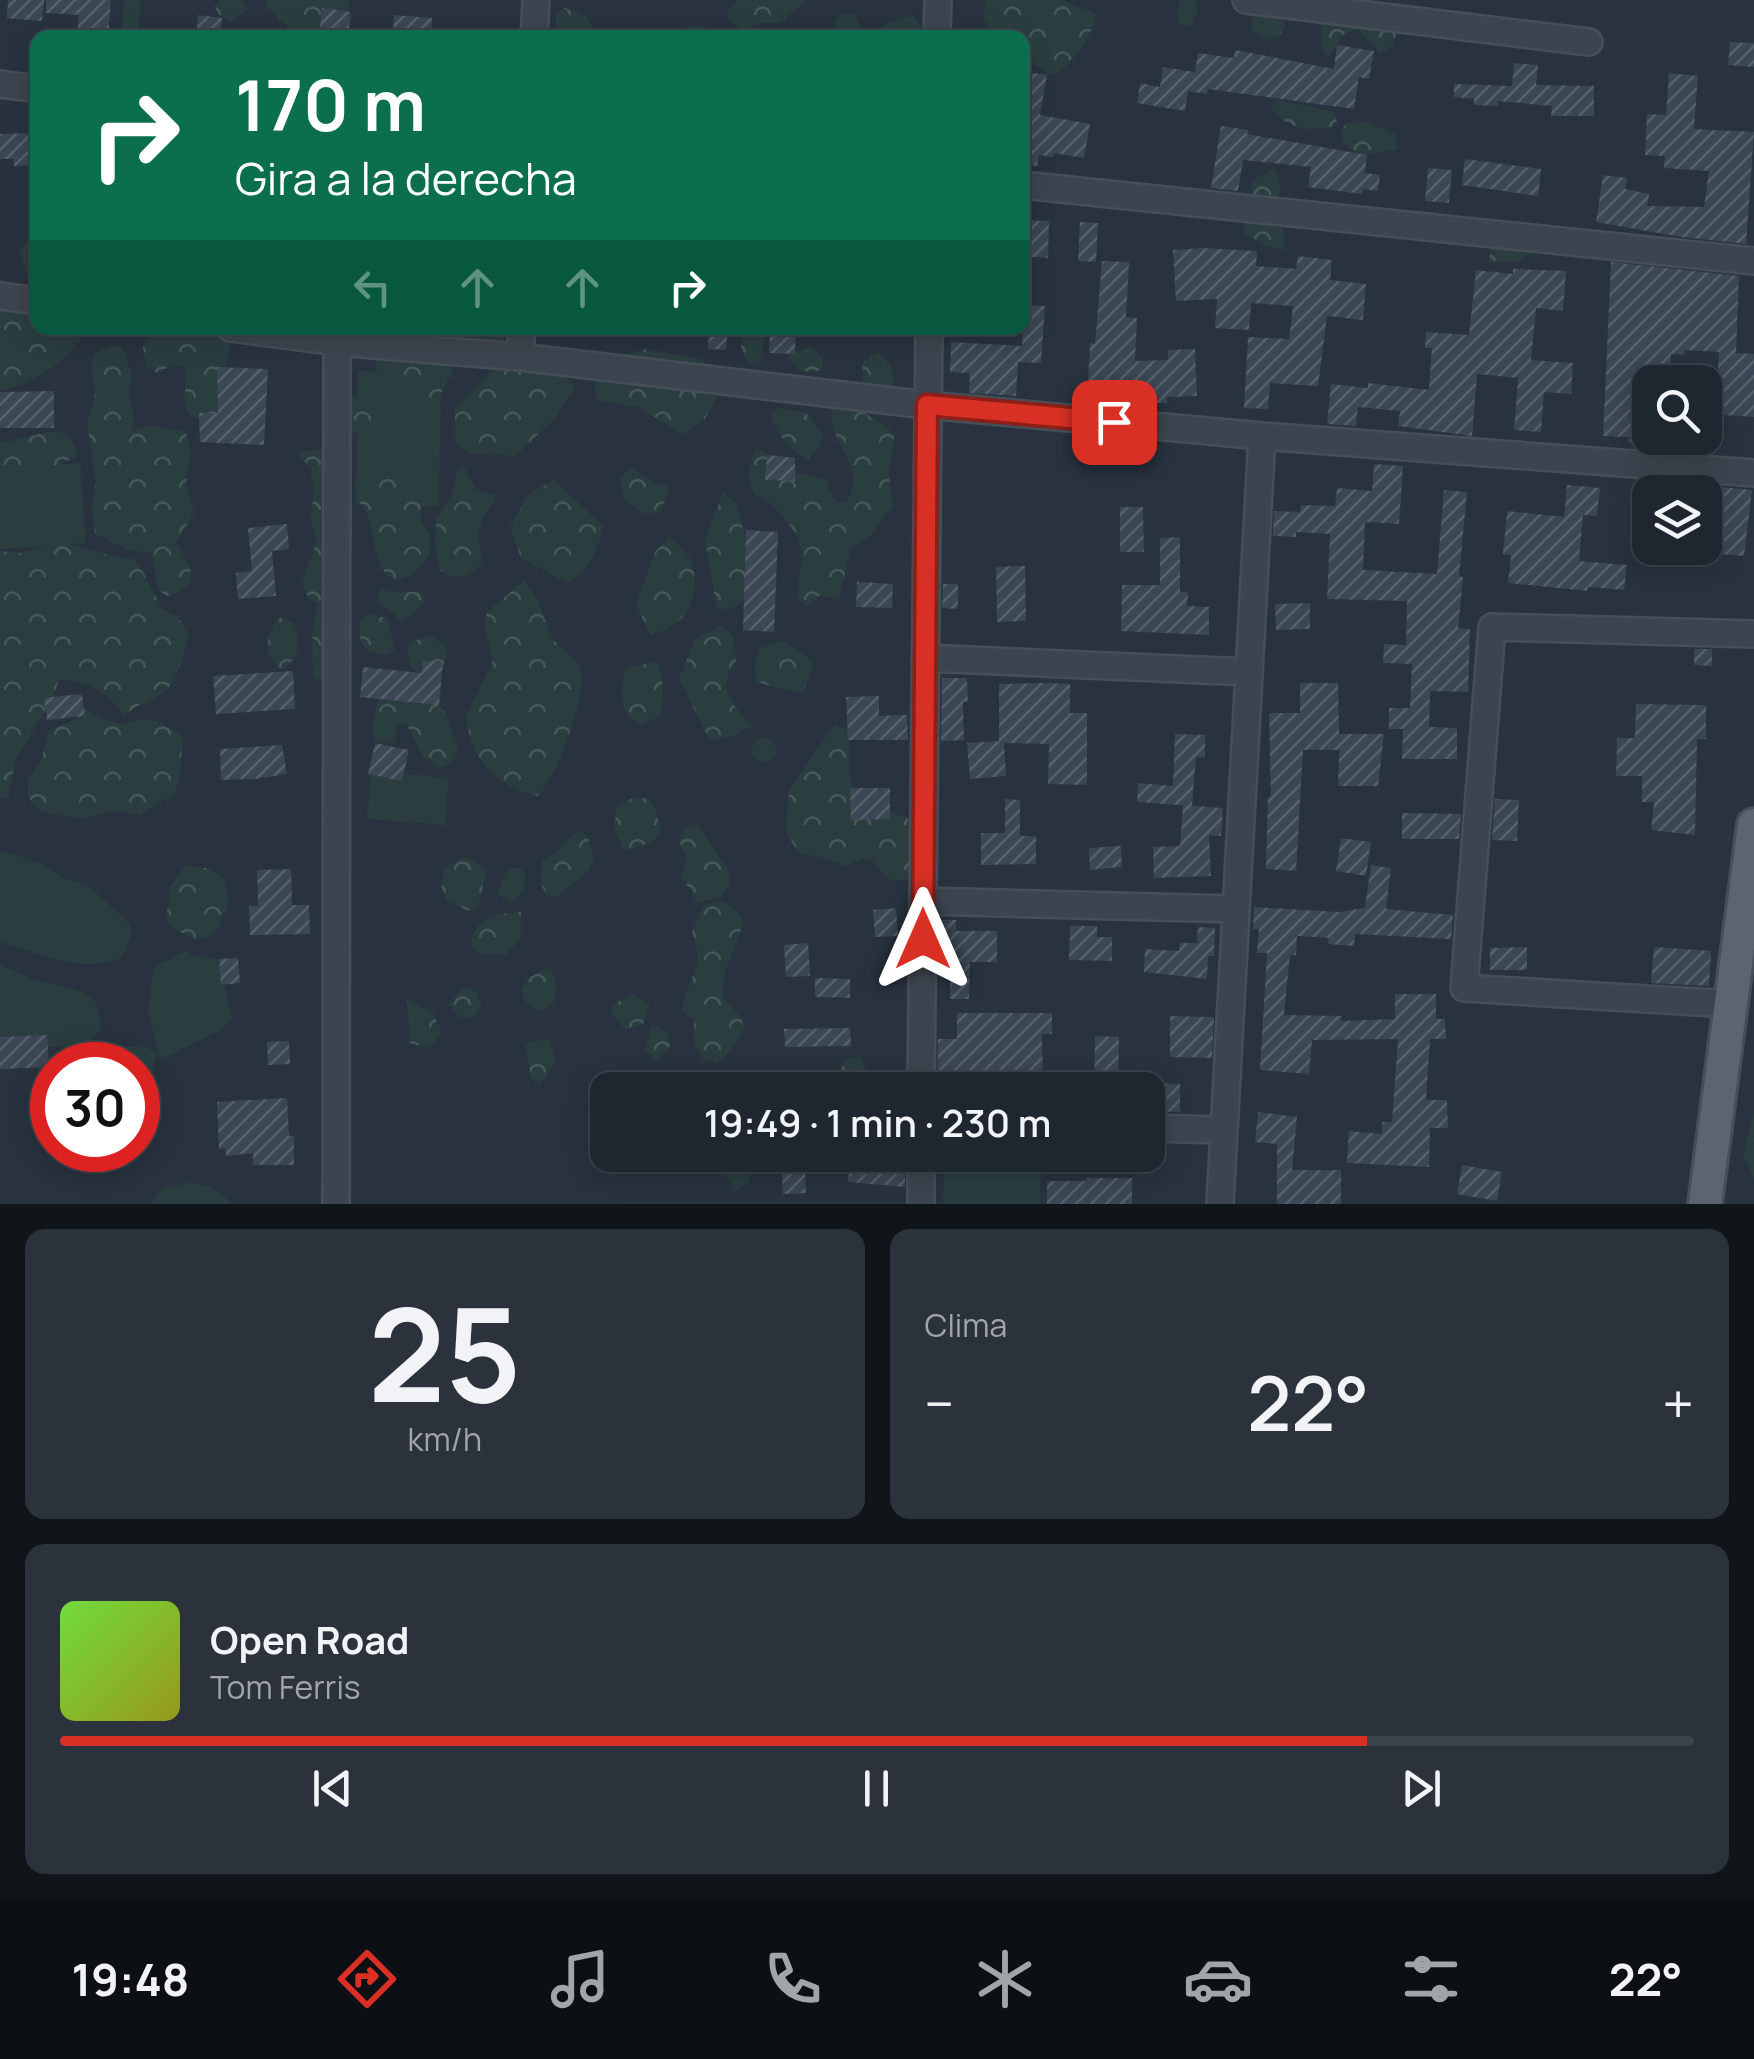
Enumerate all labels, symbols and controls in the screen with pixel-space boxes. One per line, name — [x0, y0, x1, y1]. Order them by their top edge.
text: 170 m — [235, 56, 426, 152]
icon: right — [70, 70, 200, 200]
text: Gira a la derecha — [235, 147, 577, 209]
icon: left — [345, 260, 400, 315]
icon: ahead — [450, 260, 505, 315]
icon: ahead — [555, 260, 610, 315]
icon: right — [660, 260, 715, 315]
map controls — [1632, 365, 1722, 565]
button: search — [1632, 365, 1722, 455]
pin — [1072, 380, 1157, 465]
icon: arrive — [1087, 395, 1142, 450]
button: layers — [1632, 475, 1722, 565]
position arrow — [871, 887, 975, 991]
speed limit sign: 30 — [30, 1042, 160, 1172]
text: 19:49 · 1 min · 230 m — [704, 1096, 1051, 1148]
text: 25 — [368, 1263, 522, 1441]
text: Clima — [925, 1303, 1007, 1347]
text: 22° — [1247, 1351, 1369, 1454]
text: − — [925, 1365, 954, 1441]
text: + — [1662, 1365, 1694, 1441]
text: km/h — [408, 1417, 482, 1461]
text: Open Road — [210, 1613, 409, 1665]
text: Tom Ferris — [210, 1665, 361, 1709]
icon: previous — [305, 1761, 360, 1816]
icon: pause — [849, 1761, 904, 1816]
icon: next — [1394, 1761, 1449, 1816]
icon: directions — [332, 1944, 402, 2014]
icon: music — [545, 1944, 615, 2014]
icon: phone — [758, 1944, 828, 2014]
icon: climate — [970, 1944, 1040, 2014]
icon: car — [1183, 1944, 1253, 2014]
icon: filters — [1396, 1944, 1466, 2014]
text: 19:48 — [71, 1948, 189, 2010]
text: 22° — [1609, 1948, 1683, 2010]

